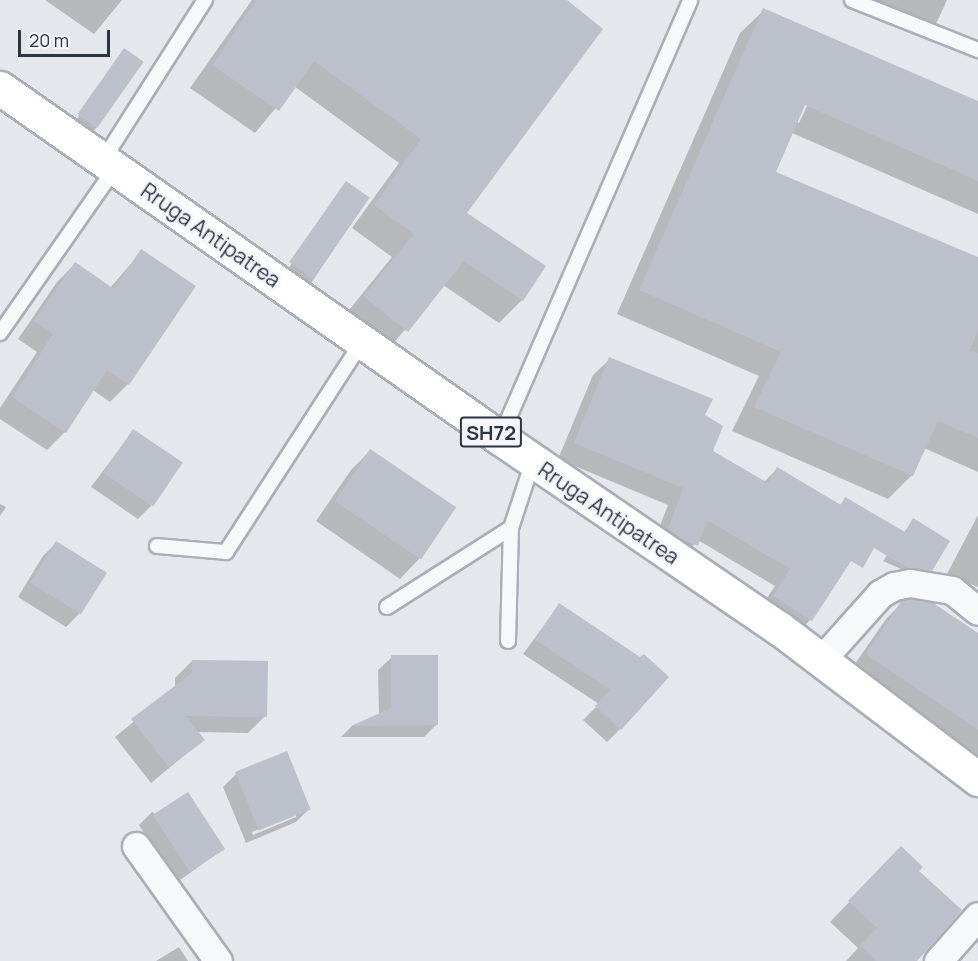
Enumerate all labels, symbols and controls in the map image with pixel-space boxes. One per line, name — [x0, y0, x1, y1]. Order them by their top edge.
scale bar — [21, 18, 112, 56]
text: 20 m — [29, 28, 69, 52]
street label: Rruga Antipatrea — [136, 178, 286, 292]
road number: SH72 — [460, 415, 522, 449]
street label: Rruga Antipatrea — [534, 457, 684, 569]

